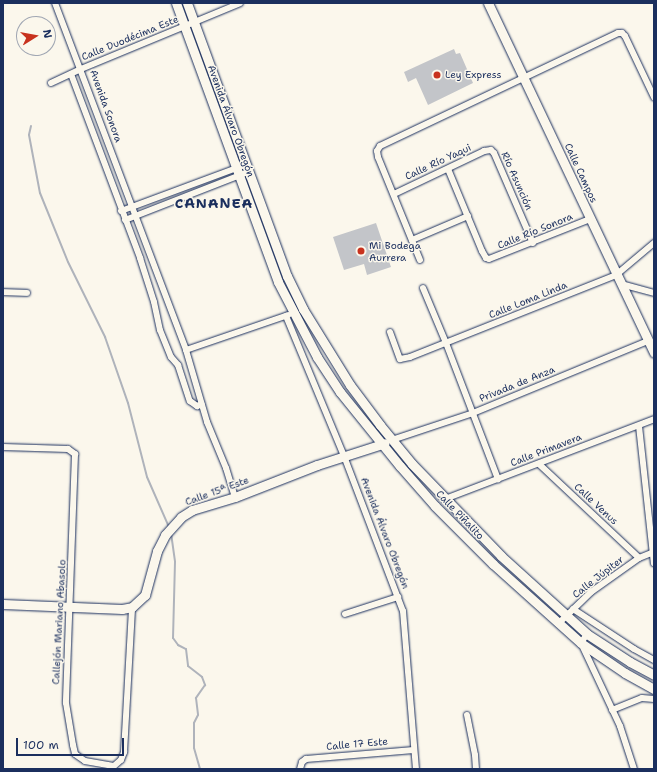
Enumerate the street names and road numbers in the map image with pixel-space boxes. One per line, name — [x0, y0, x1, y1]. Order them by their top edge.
street label: Calle Duodécima Este — [80, 13, 180, 63]
street label: Avenida Álvaro Obregón — [205, 63, 257, 179]
street label: Avenida Sonora — [87, 68, 125, 144]
street label: Calle Río Yaqui — [403, 141, 473, 183]
street label: Calle Campos — [562, 141, 600, 205]
street label: Río Asunción — [499, 150, 535, 212]
street label: Calle Río Sonora — [496, 210, 574, 252]
street label: Calle Loma Linda — [487, 279, 569, 321]
street label: Privada de Anza — [477, 363, 557, 405]
street label: Calle Primavera — [509, 431, 583, 469]
street label: Calle 15ª Este — [183, 474, 251, 508]
street label: Avenida Álvaro Obregón — [358, 476, 412, 590]
street label: Calle Venus — [572, 481, 620, 527]
street label: Calle Piñalito — [434, 488, 486, 542]
street label: Calle Júpiter — [570, 553, 626, 601]
street label: Callejón Mariano Abasolo — [50, 559, 68, 685]
street label: Calle 17 Este — [326, 735, 388, 753]

